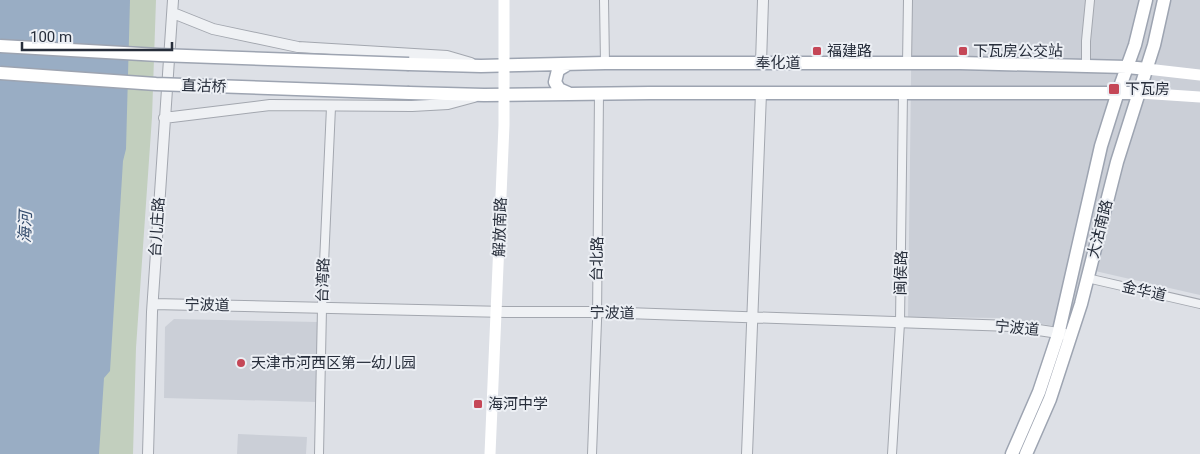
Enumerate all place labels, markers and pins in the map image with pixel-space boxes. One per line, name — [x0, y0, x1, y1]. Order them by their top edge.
place label: 福建路 — [827, 42, 872, 60]
place label: 下瓦房公交站 — [973, 42, 1063, 60]
marker: 福建路 — [811, 45, 823, 57]
marker: 下瓦房公交站 — [957, 45, 969, 57]
place label: 下瓦房 — [1125, 80, 1170, 98]
marker: 下瓦房 — [1107, 82, 1121, 96]
place label: 天津市河西区第一幼儿园 — [251, 354, 416, 372]
marker: 天津市河西区第一幼儿园 — [235, 357, 247, 369]
place label: 海河中学 — [488, 395, 548, 413]
marker: 海河中学 — [472, 398, 484, 410]

